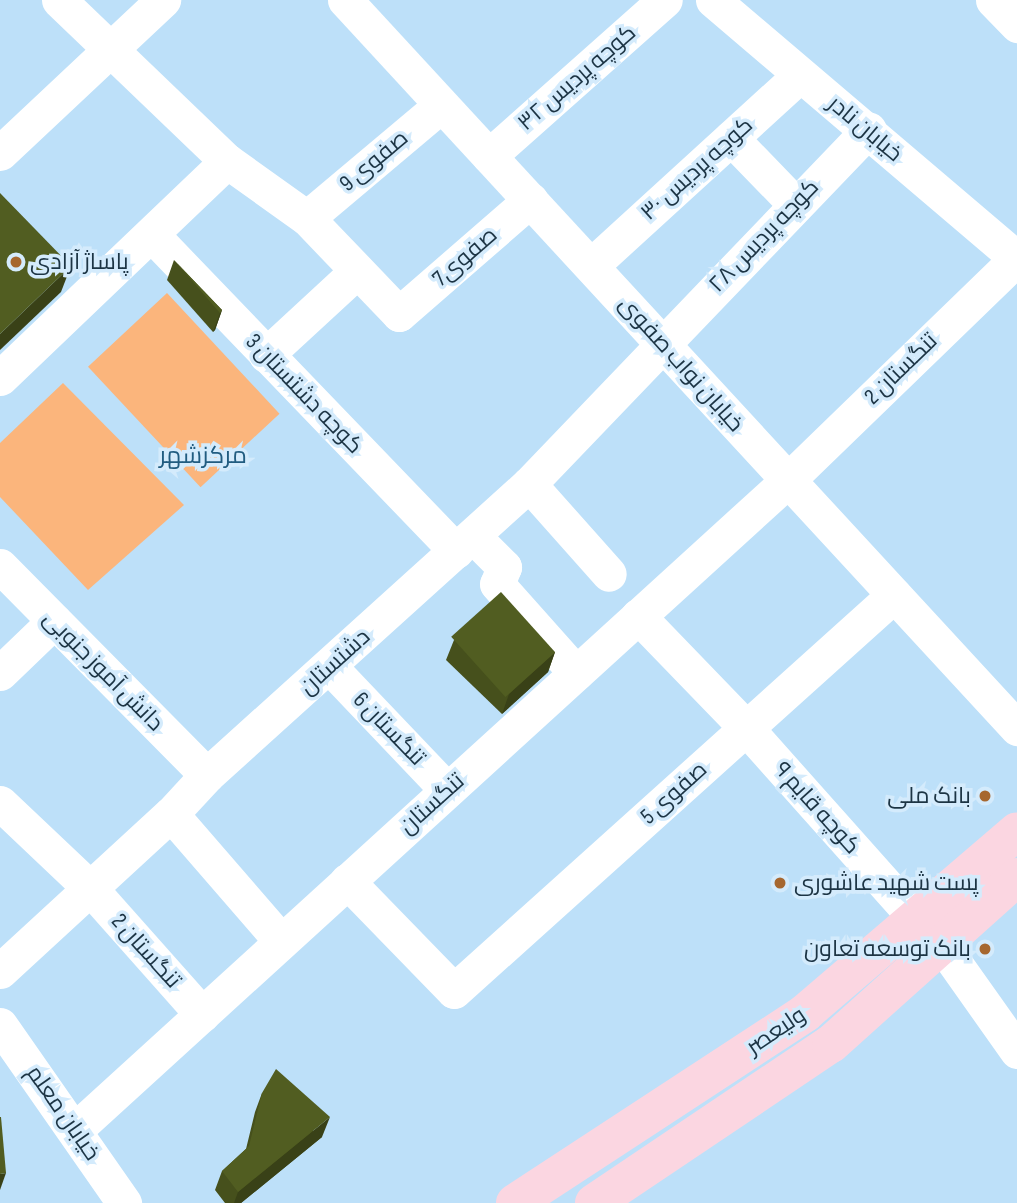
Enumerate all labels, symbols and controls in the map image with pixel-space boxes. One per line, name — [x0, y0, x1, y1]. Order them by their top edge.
street label: کوچه پردیس ۳۲ — [512, 19, 642, 137]
street label: خیابان نادر — [822, 90, 908, 168]
street label: کوچه پردیس ۳۰ — [635, 111, 759, 227]
street label: صفوی 9 — [334, 124, 414, 198]
street label: کوچه پردیس ۲۸ — [703, 174, 825, 298]
street label: صفوی7 — [427, 221, 503, 293]
place label: پاساژ آزادی — [30, 248, 129, 276]
marker: پاساژ آزادی — [8, 254, 24, 270]
street label: خیابان نواب صفوی — [613, 290, 749, 438]
street label: تنگستان 2 — [859, 327, 943, 411]
street label: کوچه دشتستان 3 — [240, 328, 368, 460]
district label: مرکزشهر — [159, 442, 247, 470]
street label: دانش آموز جنوبی — [37, 605, 169, 737]
street label: دشتستان — [294, 623, 376, 701]
street label: تنگستان 6 — [347, 686, 431, 772]
street label: صفوی 5 — [635, 756, 713, 830]
street label: کوچه قایم ۹ — [768, 756, 866, 860]
street label: تنگستان — [394, 768, 470, 840]
place label: بانک ملی — [887, 782, 971, 810]
marker: بانک ملی — [977, 788, 993, 804]
place label: پست شهید عاشوری — [794, 869, 979, 897]
marker: پست شهید عاشوری — [772, 875, 788, 891]
street label: تنگستان 2 — [105, 908, 187, 994]
place label: بانک توسعه تعاون — [804, 935, 971, 963]
marker: بانک توسعه تعاون — [977, 941, 993, 957]
street label: ولیعصر — [741, 1001, 811, 1061]
street label: خیابان معلم — [20, 1060, 106, 1166]

